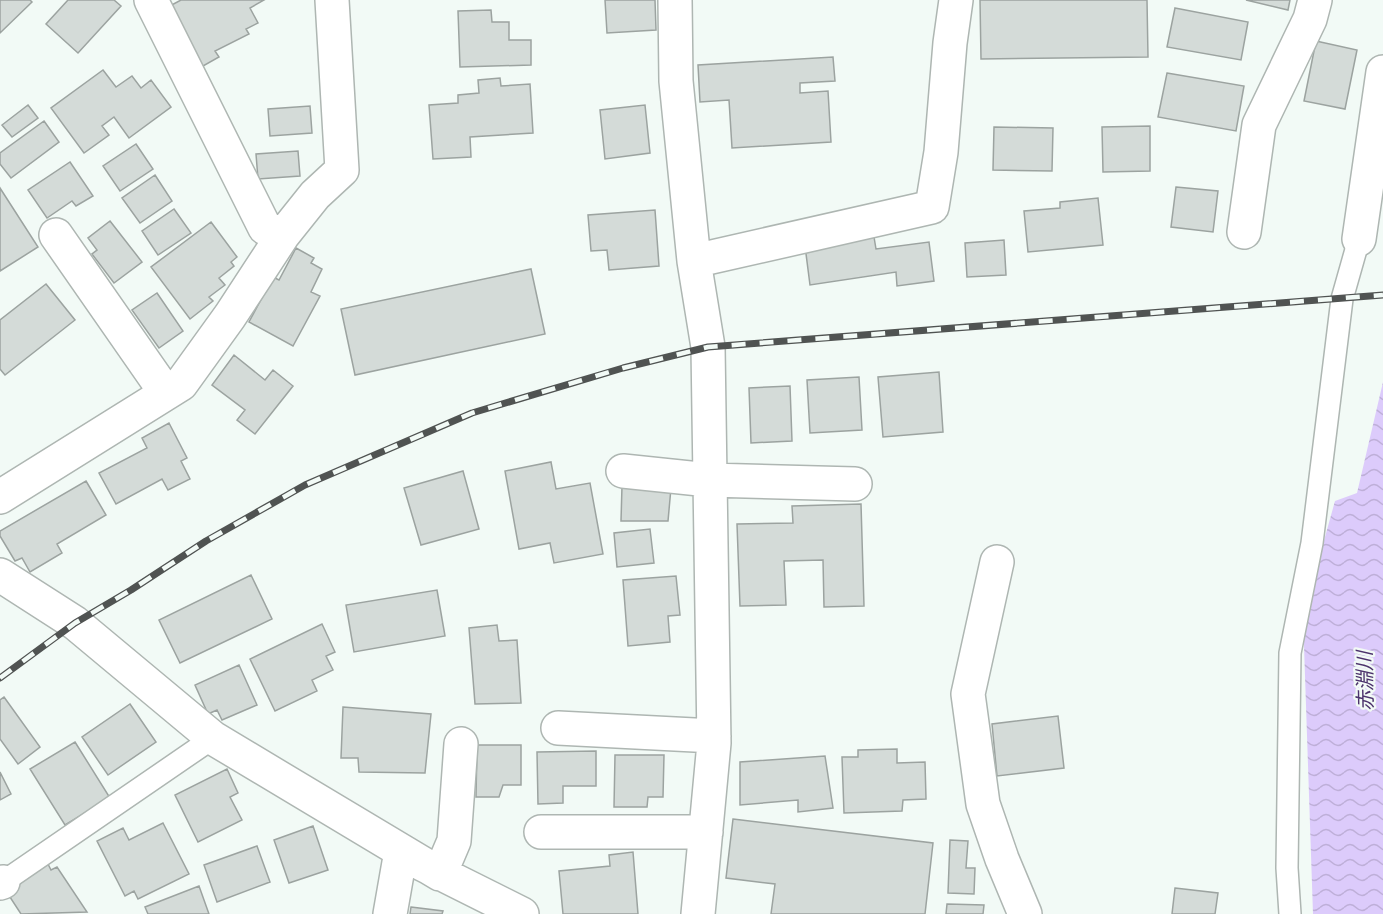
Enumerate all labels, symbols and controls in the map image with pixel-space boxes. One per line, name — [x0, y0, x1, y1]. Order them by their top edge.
water label: 赤淵川 — [1350, 649, 1380, 711]

